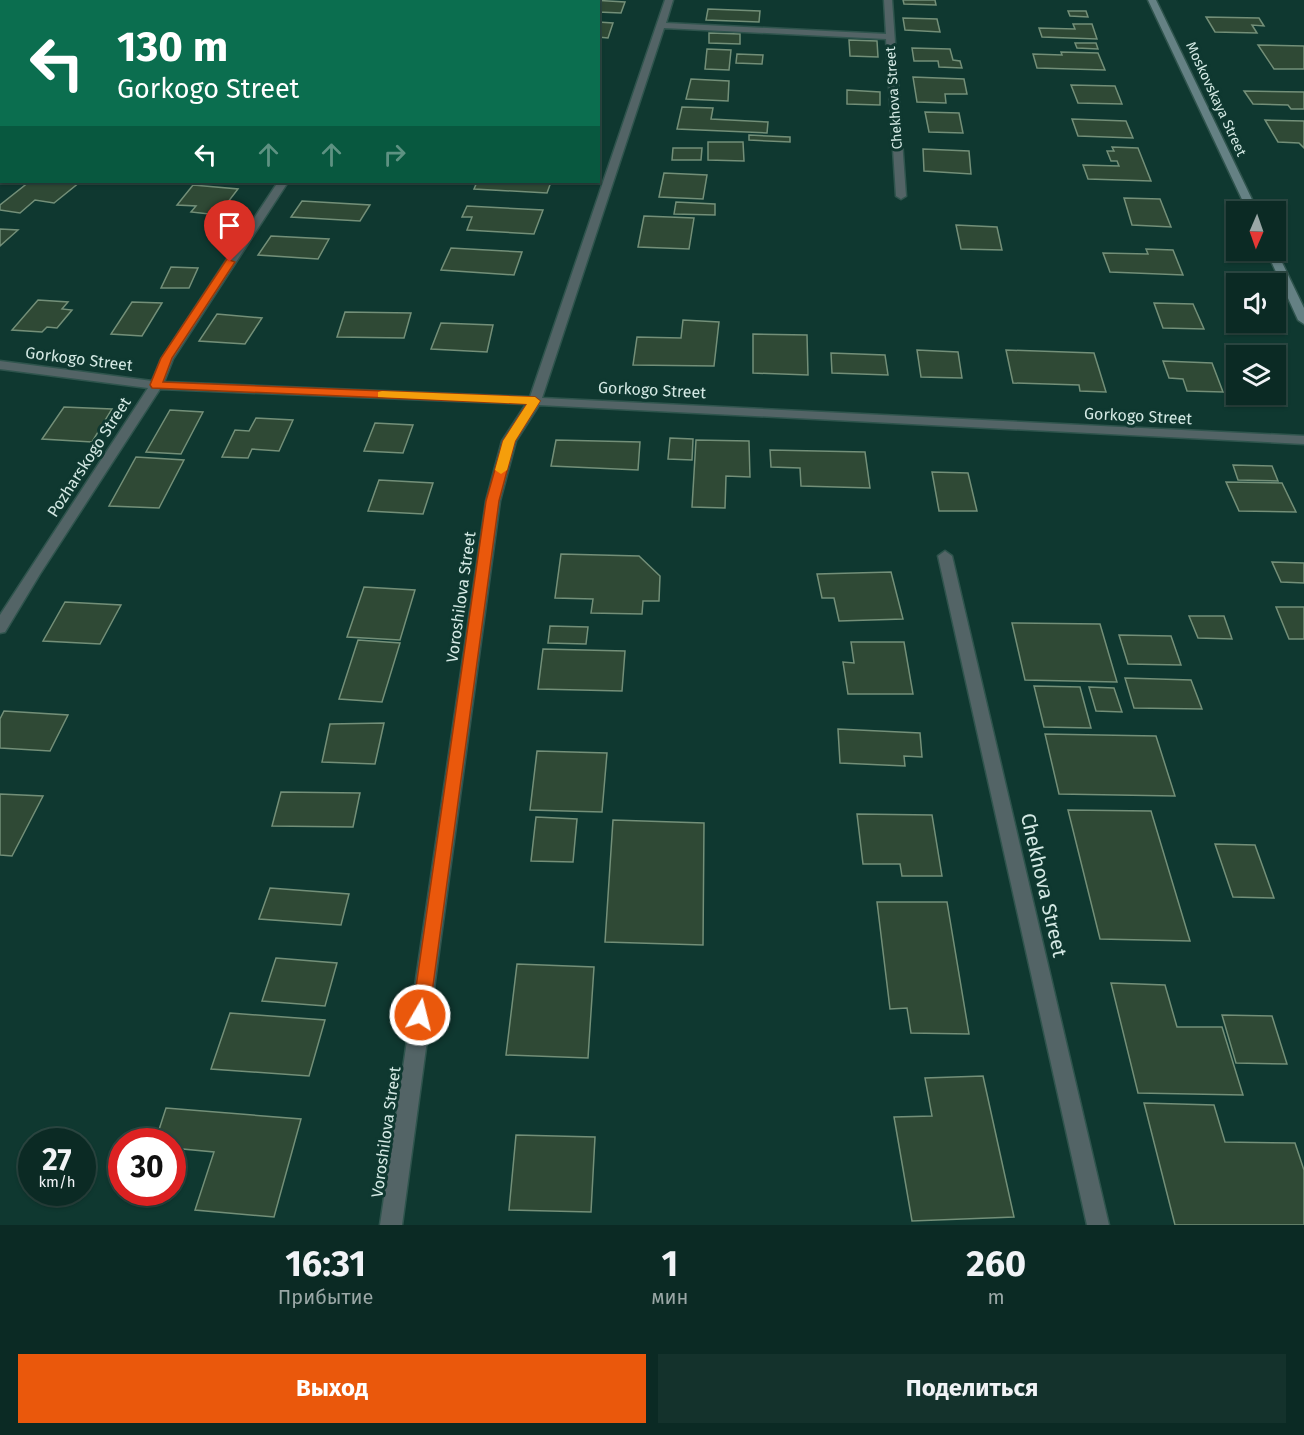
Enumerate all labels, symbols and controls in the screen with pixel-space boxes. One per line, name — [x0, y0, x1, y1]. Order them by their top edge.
text: 130 m — [117, 22, 228, 72]
icon: left — [18, 24, 96, 102]
street label: Moskovskaya Street — [1182, 39, 1250, 160]
street label: Chekhova Street — [882, 45, 906, 150]
text: Gorkogo Street — [117, 73, 299, 105]
icon: left — [189, 138, 222, 171]
icon: ahead — [252, 138, 285, 171]
icon: ahead — [315, 138, 348, 171]
icon: right — [378, 138, 411, 171]
pin — [204, 200, 255, 262]
north arrow — [1226, 201, 1286, 261]
map controls — [1226, 201, 1286, 405]
icon: arrive — [213, 209, 246, 242]
button: sound — [1226, 273, 1286, 333]
street label: Gorkogo Street — [24, 343, 134, 375]
button: layers — [1226, 345, 1286, 405]
street label: Gorkogo Street — [598, 378, 707, 402]
street label: Pozharskogo Street — [43, 393, 135, 520]
street label: Gorkogo Street — [1084, 404, 1193, 428]
street label: Voroshilova Street — [442, 530, 480, 664]
street label: Chekhova Street — [1016, 811, 1072, 960]
position arrow — [388, 983, 452, 1047]
street label: Voroshilova Street — [367, 1065, 405, 1199]
speed limit sign: 30 — [108, 1128, 186, 1206]
text: 27 — [42, 1142, 72, 1178]
text: km/h — [38, 1173, 76, 1191]
text: 16:31 — [285, 1242, 366, 1286]
text: 1 — [661, 1242, 678, 1286]
text: 260 — [966, 1242, 1026, 1286]
text: Прибытие — [278, 1285, 373, 1309]
text: мин — [651, 1285, 688, 1309]
text: m — [988, 1285, 1005, 1309]
button: Выход — [18, 1354, 646, 1423]
button: Поделиться — [658, 1354, 1286, 1423]

